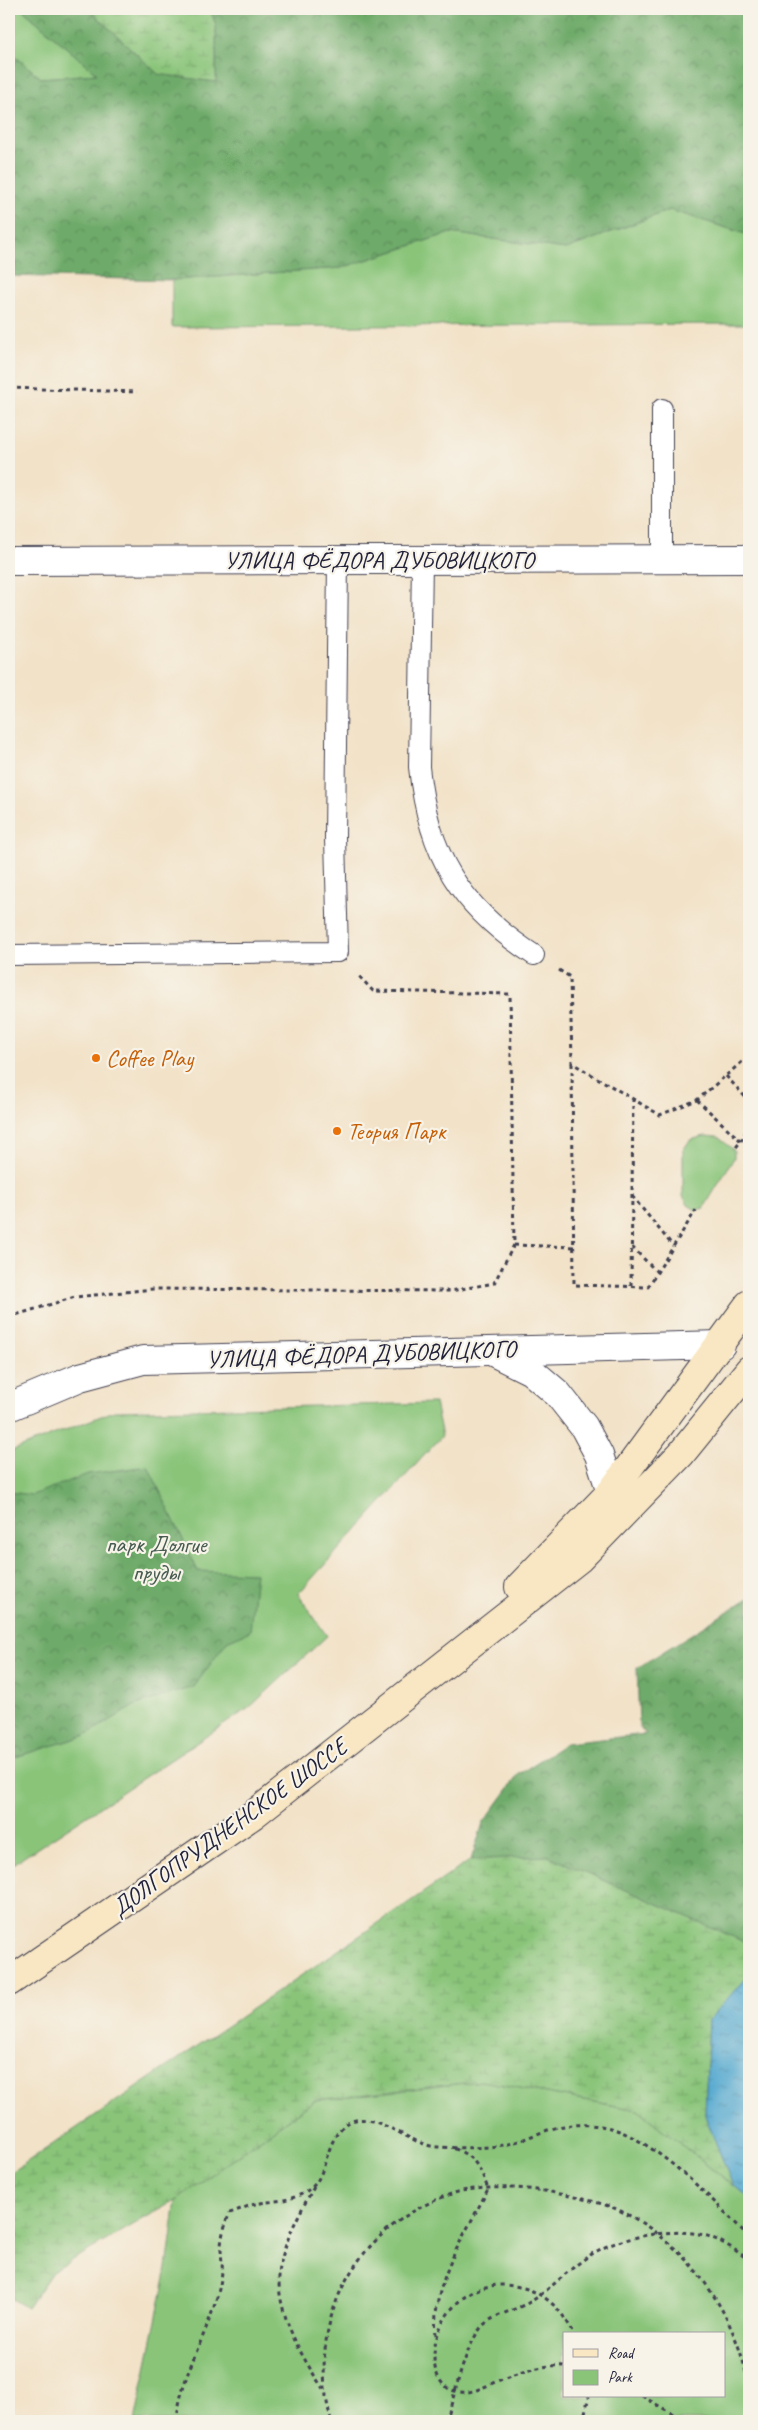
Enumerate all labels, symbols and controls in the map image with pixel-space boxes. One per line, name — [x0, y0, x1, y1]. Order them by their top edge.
street label: УЛИЦА ФЁДОРА ДУБОВИЦКОГО — [224, 545, 537, 575]
place label: Coffee Play — [106, 1043, 195, 1073]
marker: Coffee Play — [90, 1052, 102, 1064]
place label: Теория Парк — [347, 1116, 448, 1146]
marker: Теория Парк — [331, 1125, 343, 1137]
street label: УЛИЦА ФЁДОРА ДУБОВИЦКОГО — [206, 1334, 519, 1374]
park label: парк Долгие пруды — [106, 1529, 208, 1587]
street label: ДОЛГОПРУДНЕНСКОЕ ШОССЕ — [105, 1730, 355, 1923]
legend — [563, 2332, 726, 2398]
text: Road — [608, 2344, 635, 2363]
text: Park — [608, 2368, 633, 2387]

